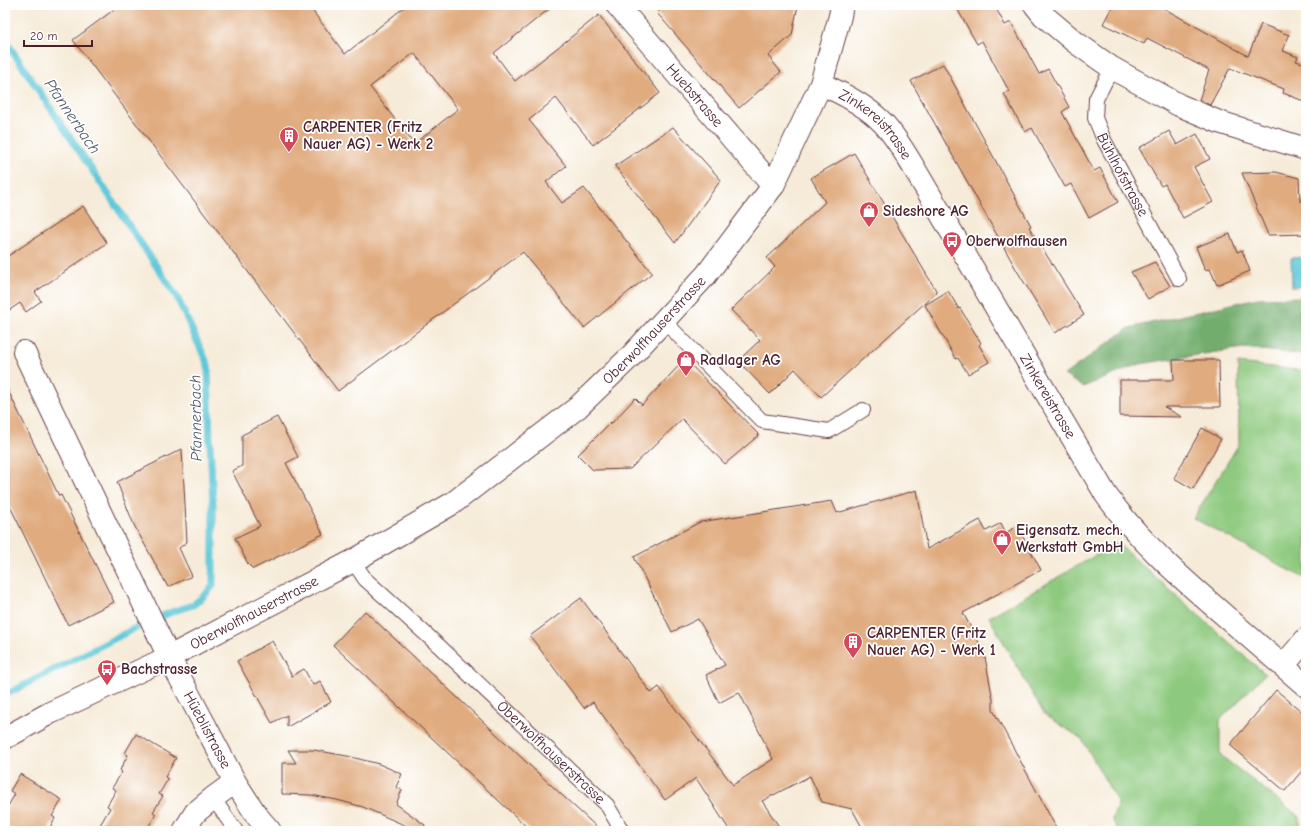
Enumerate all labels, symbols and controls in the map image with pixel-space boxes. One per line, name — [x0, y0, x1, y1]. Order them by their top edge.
scale bar — [24, 22, 92, 48]
text: 20 m — [30, 29, 58, 43]
street label: Huebstrasse — [662, 60, 727, 131]
water label: Pfannerbach — [41, 76, 104, 157]
street label: Zinkereistrasse — [836, 85, 916, 163]
place label: CARPENTER (Fritz Nauer AG) - Werk 2 — [303, 118, 433, 153]
building icon: CARPENTER (Fritz Nauer AG) - Werk 2 — [278, 125, 300, 153]
street label: Bühlhofstrasse — [1093, 130, 1153, 220]
shop icon: Sideshore AG — [858, 200, 880, 228]
place label: Sideshore AG — [883, 202, 969, 220]
bus stop icon: Oberwolfhausen — [941, 230, 963, 258]
place label: Oberwolfhausen — [966, 232, 1067, 250]
street label: Oberwolfhauserstrasse — [598, 272, 710, 388]
shop icon: Radlager AG — [675, 349, 697, 377]
street label: Zinkereistrasse — [1016, 350, 1080, 442]
place label: Radlager AG — [700, 351, 781, 369]
water label: Pfannerbach — [186, 375, 206, 461]
place label: Eigensatz. mech. Werkstatt GmbH — [1016, 521, 1124, 556]
shop icon: Eigensatz. mech. Werkstatt GmbH — [991, 528, 1013, 556]
street label: Oberwolfhauserstrasse — [187, 571, 322, 654]
place label: CARPENTER (Fritz Nauer AG) - Werk 1 — [867, 624, 996, 659]
building icon: CARPENTER (Fritz Nauer AG) - Werk 1 — [842, 631, 864, 659]
bus stop icon: Bachstrasse — [96, 658, 118, 686]
place label: Bachstrasse — [121, 660, 197, 678]
street label: Hüeblistrasse — [180, 688, 235, 772]
street label: Oberwolfhauserstrasse — [493, 697, 609, 808]

